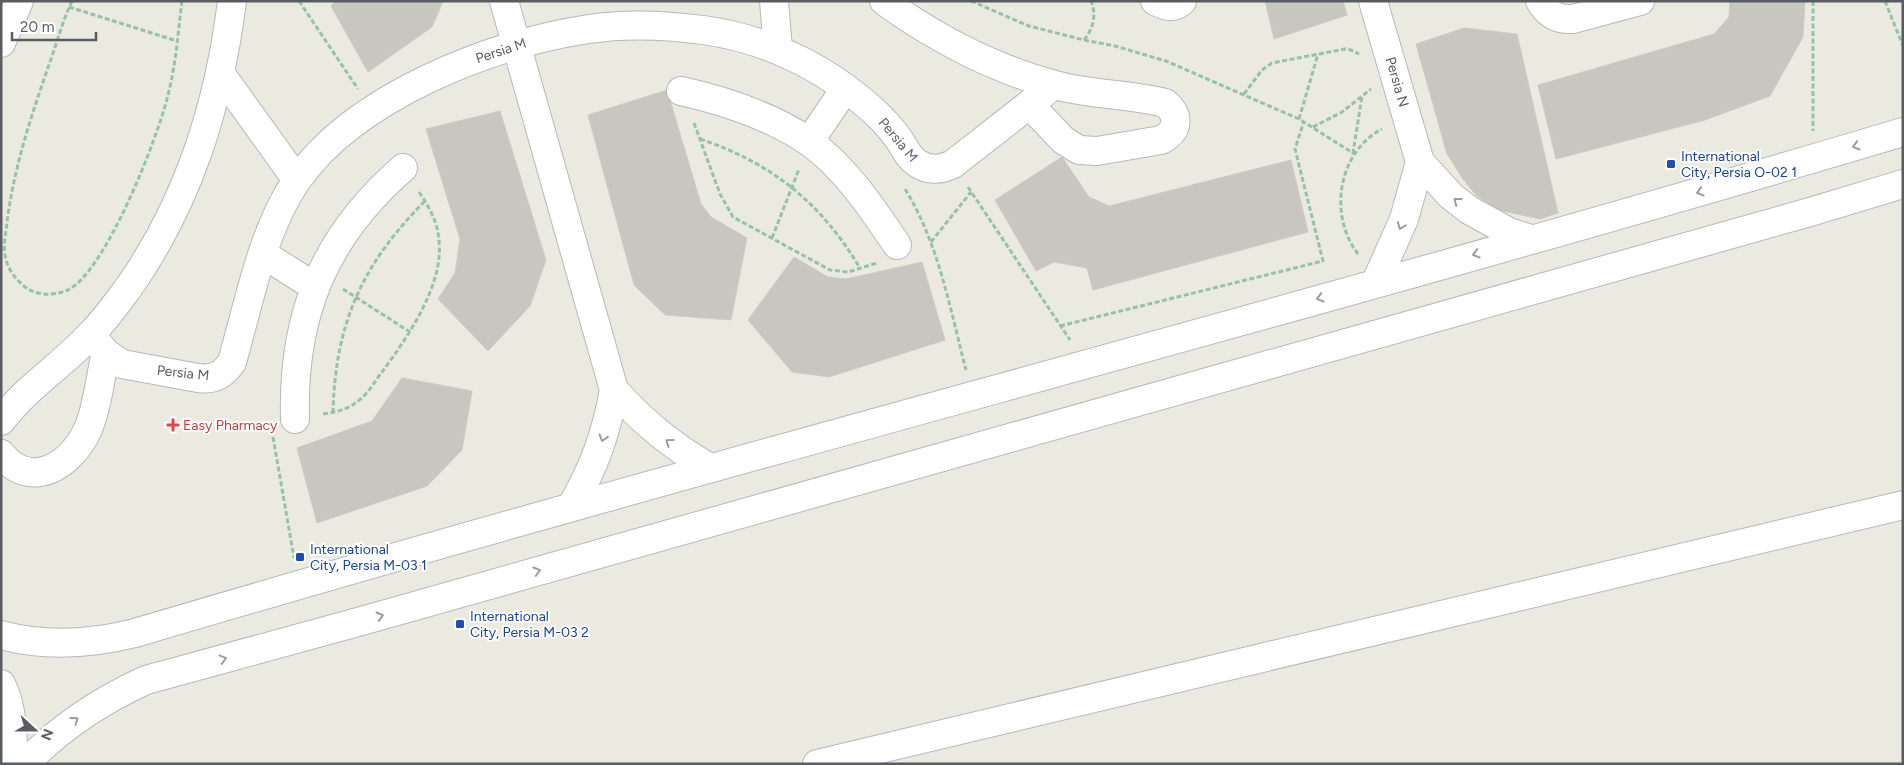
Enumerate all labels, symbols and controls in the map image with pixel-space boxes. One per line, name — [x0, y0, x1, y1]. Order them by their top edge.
scale bar — [12, 10, 96, 42]
text: 20 m — [20, 18, 54, 36]
street label: Persia M — [473, 35, 529, 67]
street label: Persia N — [1382, 55, 1412, 109]
street label: Persia M — [875, 114, 921, 166]
one-way arrow — [1852, 141, 1861, 151]
place label: International City, Persia O-02 1 — [1681, 148, 1797, 181]
marker: International City, Persia O-02 1 — [1665, 158, 1677, 170]
one-way arrow — [1696, 186, 1704, 197]
one-way arrow — [1454, 198, 1463, 206]
one-way arrow — [1397, 221, 1407, 229]
one-way arrow — [1473, 249, 1481, 259]
one-way arrow — [1315, 292, 1324, 303]
street label: Persia M — [156, 362, 210, 384]
place label: Easy Pharmacy — [183, 417, 278, 434]
marker: Easy Pharmacy — [167, 419, 179, 431]
one-way arrow — [599, 433, 609, 441]
one-way arrow — [665, 439, 675, 448]
place label: International City, Persia M-03 1 — [310, 541, 427, 574]
marker: International City, Persia M-03 1 — [294, 551, 306, 563]
one-way arrow — [532, 567, 540, 577]
place label: International City, Persia M-03 2 — [470, 608, 589, 641]
one-way arrow — [376, 611, 384, 621]
marker: International City, Persia M-03 2 — [454, 618, 466, 630]
one-way arrow — [219, 654, 227, 664]
north arrow — [10, 705, 60, 755]
one-way arrow — [69, 717, 79, 726]
text: N — [37, 726, 57, 743]

